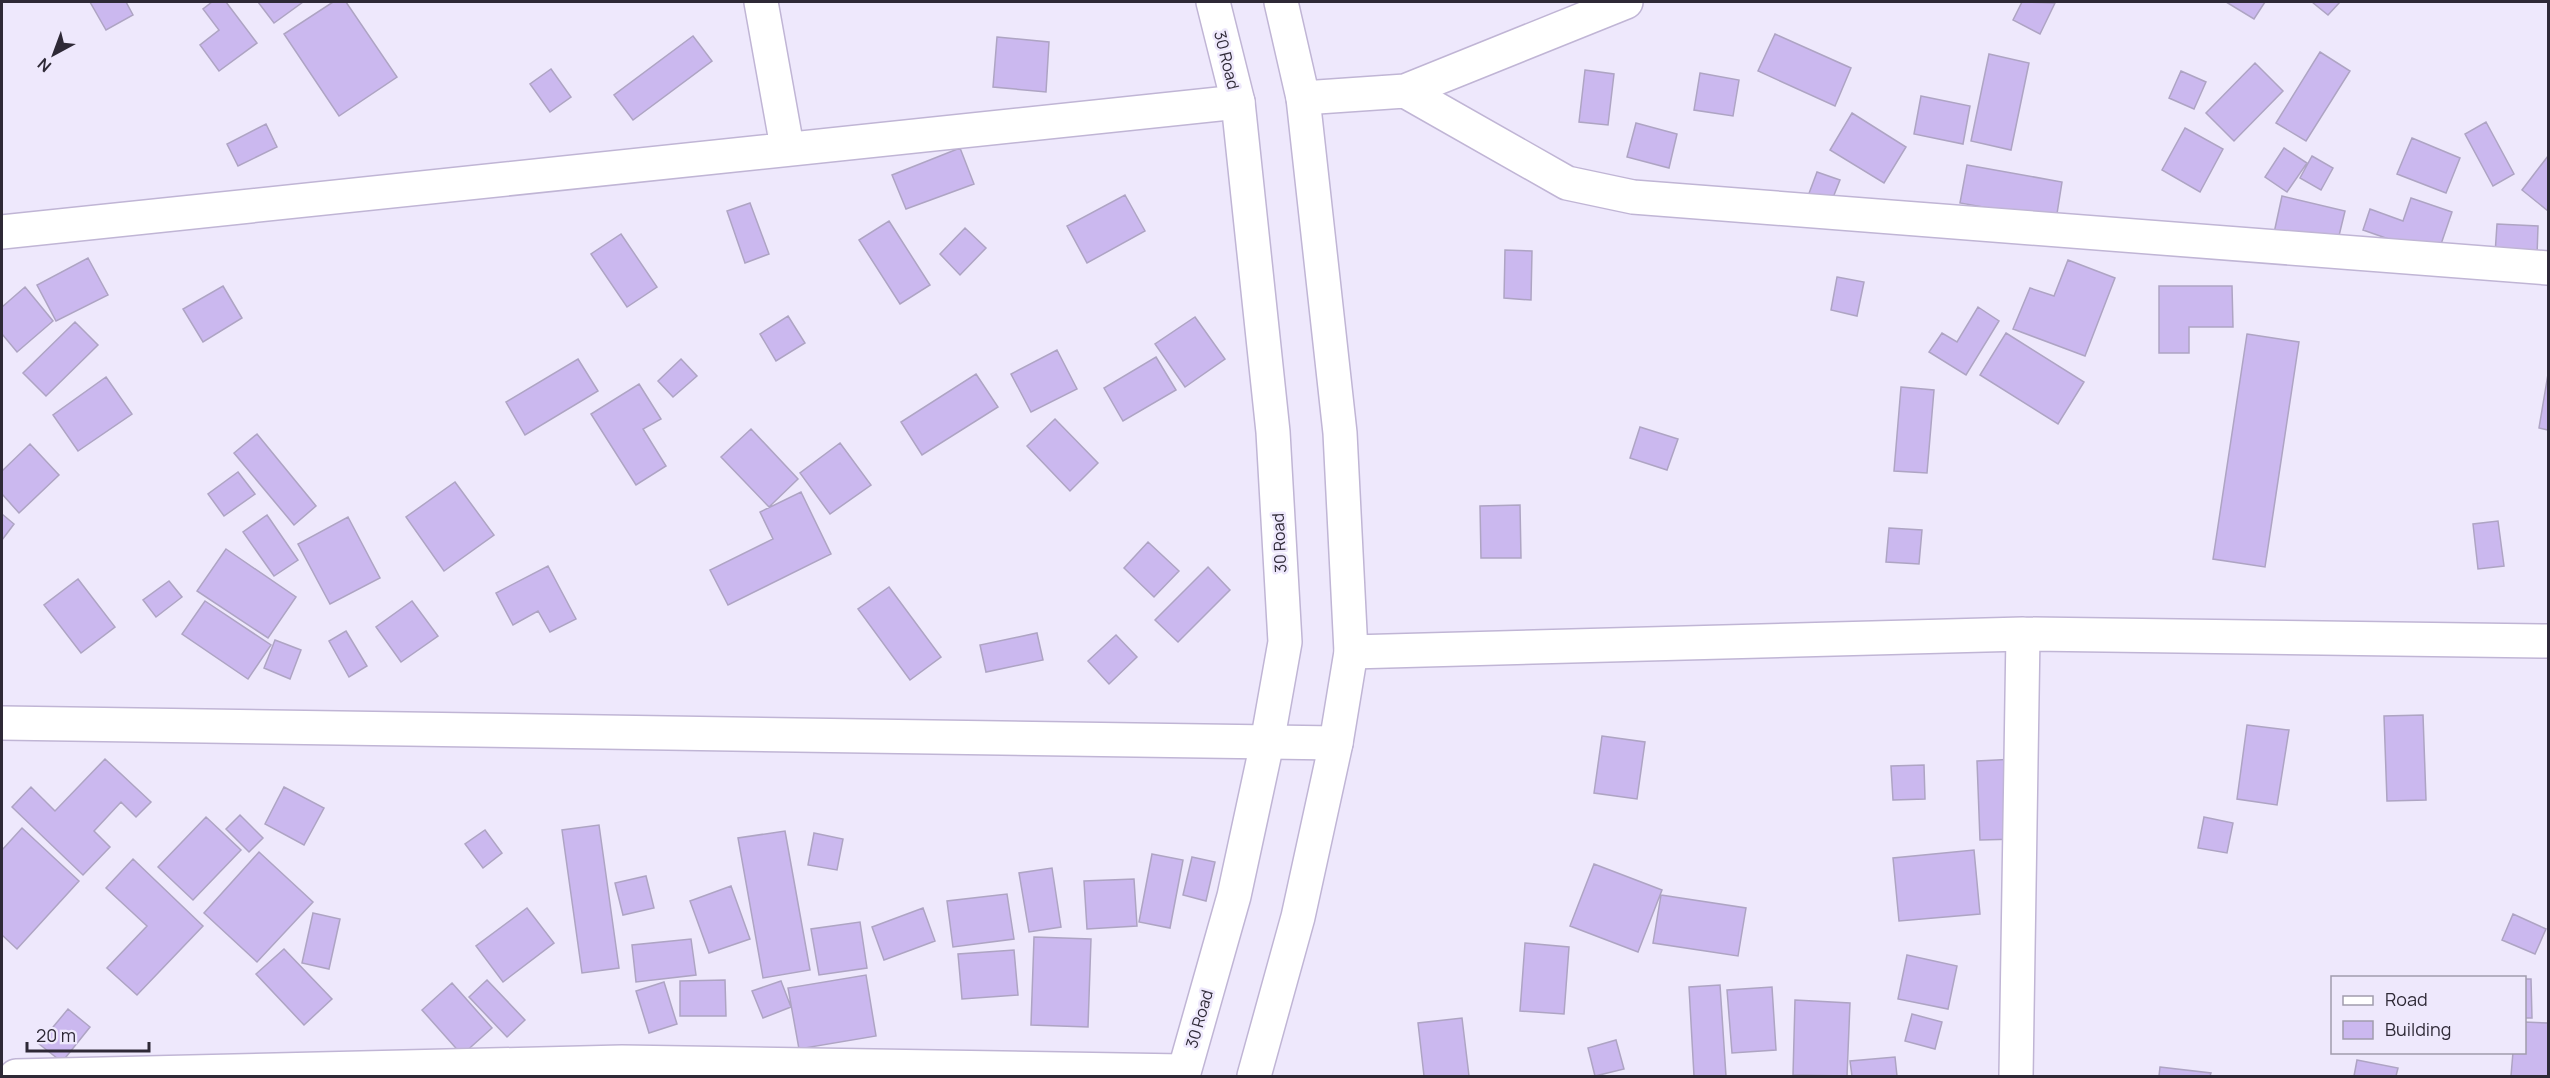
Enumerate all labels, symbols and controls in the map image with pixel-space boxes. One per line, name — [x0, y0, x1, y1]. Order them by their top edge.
north arrow — [24, 24, 84, 84]
street label: 30 Road — [1209, 28, 1245, 92]
text: N — [33, 53, 56, 77]
street label: 30 Road — [1266, 513, 1292, 573]
legend — [2331, 976, 2526, 1054]
street label: 30 Road — [1180, 987, 1218, 1051]
text: Road — [2385, 987, 2428, 1011]
scale bar — [27, 1015, 148, 1053]
text: Building — [2385, 1017, 2451, 1041]
text: 20 m — [36, 1023, 76, 1047]

